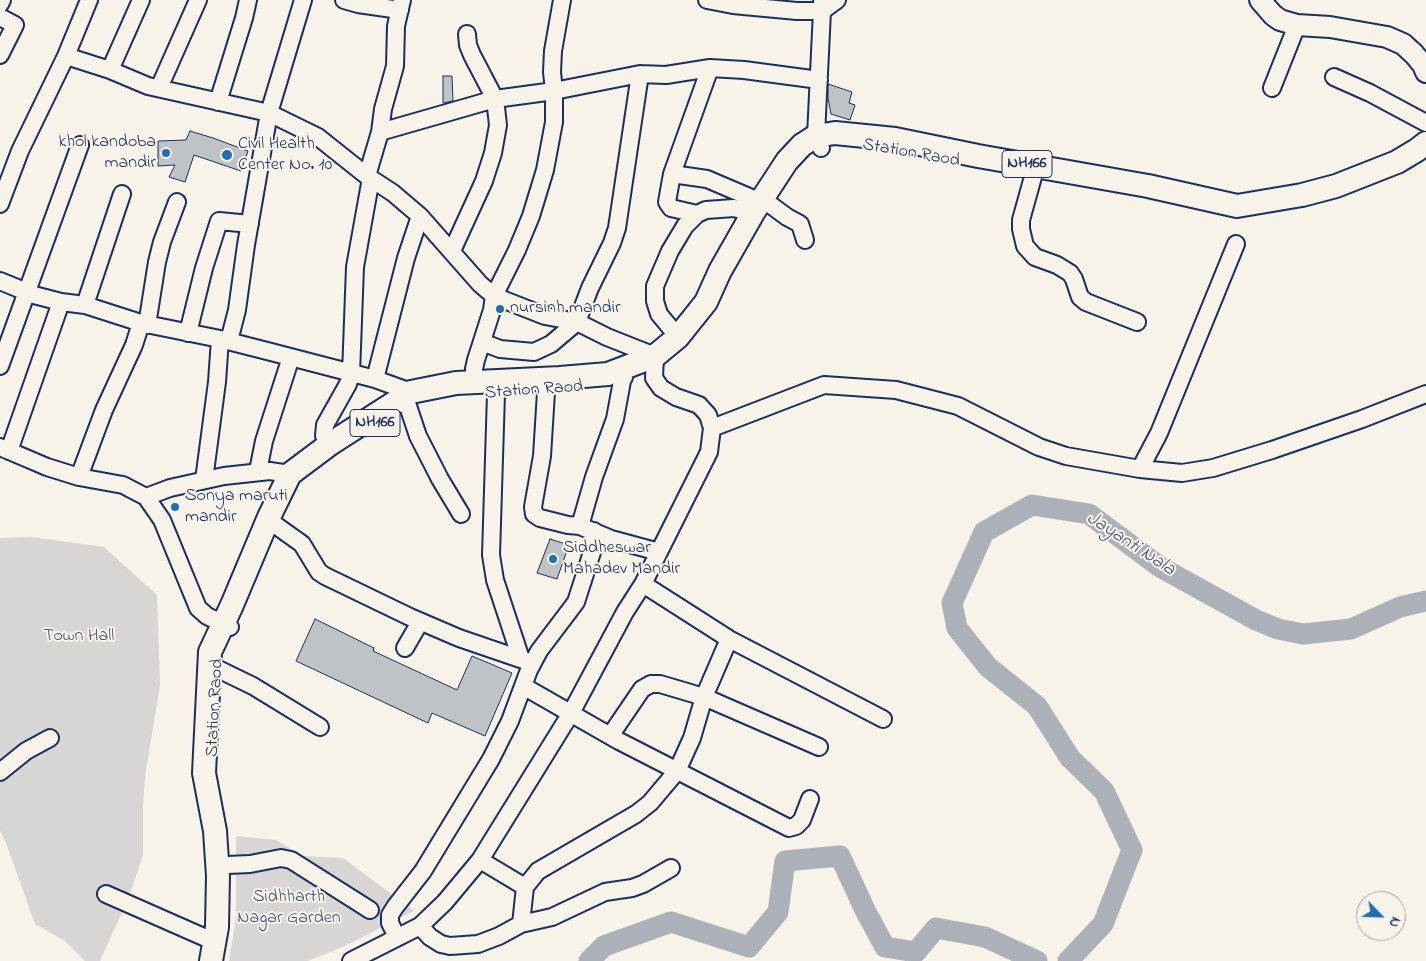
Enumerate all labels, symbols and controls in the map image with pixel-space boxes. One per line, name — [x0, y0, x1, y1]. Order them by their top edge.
place label: khol kandoba mandir — [59, 132, 156, 174]
place label: Civil Health Center No. 10 — [238, 134, 332, 176]
street label: Station Raod — [861, 135, 961, 173]
marker: khol kandoba mandir — [160, 147, 172, 159]
marker: Civil Health Center No. 10 — [220, 148, 234, 162]
road number: NH166 — [1002, 150, 1052, 178]
place label: nursinh mandir — [510, 298, 621, 320]
marker: nursinh mandir — [494, 303, 506, 315]
street label: Station Raod — [484, 377, 584, 405]
road number: NH166 — [350, 409, 400, 436]
place label: Sonya maruti mandir — [185, 486, 288, 528]
marker: Sonya maruti mandir — [169, 501, 181, 513]
water label: Jayanti Nala — [1082, 508, 1178, 582]
place label: Siddheswar Mahadev Mandir — [563, 538, 680, 580]
marker: Siddheswar Mahadev Mandir — [547, 553, 559, 565]
park label: Town Hall — [44, 626, 114, 648]
street label: Station Raod — [203, 658, 229, 758]
park label: Sidhharth Nagar Garden — [237, 887, 341, 930]
north arrow — [1356, 891, 1406, 941]
text: N — [1383, 913, 1406, 930]

